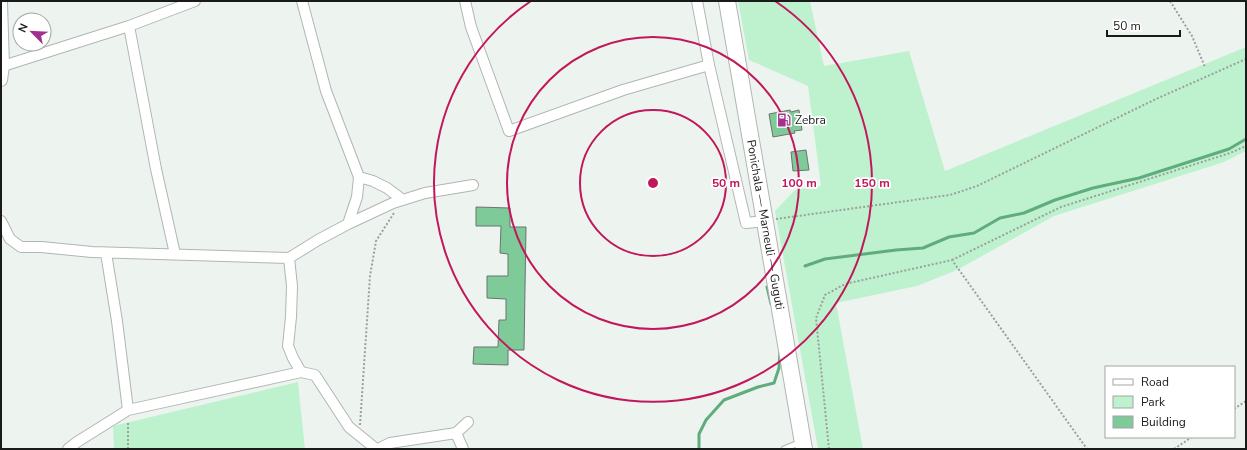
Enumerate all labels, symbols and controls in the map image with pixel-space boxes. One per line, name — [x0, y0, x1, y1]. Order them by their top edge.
north arrow — [12, 12, 52, 52]
scale bar — [1107, 12, 1180, 38]
text: 50 m — [1113, 18, 1141, 34]
text: N — [15, 21, 32, 35]
fuel station icon: Zebra — [776, 112, 792, 128]
place label: Zebra — [795, 112, 826, 128]
street label: Ponichala — Marneuli — Guguti — [743, 138, 788, 311]
text: 50 m — [712, 175, 740, 191]
text: 100 m — [781, 175, 817, 191]
text: 150 m — [854, 175, 890, 191]
centre of rings — [646, 176, 660, 190]
legend — [1105, 366, 1235, 438]
text: Road — [1141, 374, 1169, 390]
text: Park — [1141, 394, 1166, 410]
text: Building — [1141, 414, 1186, 430]

